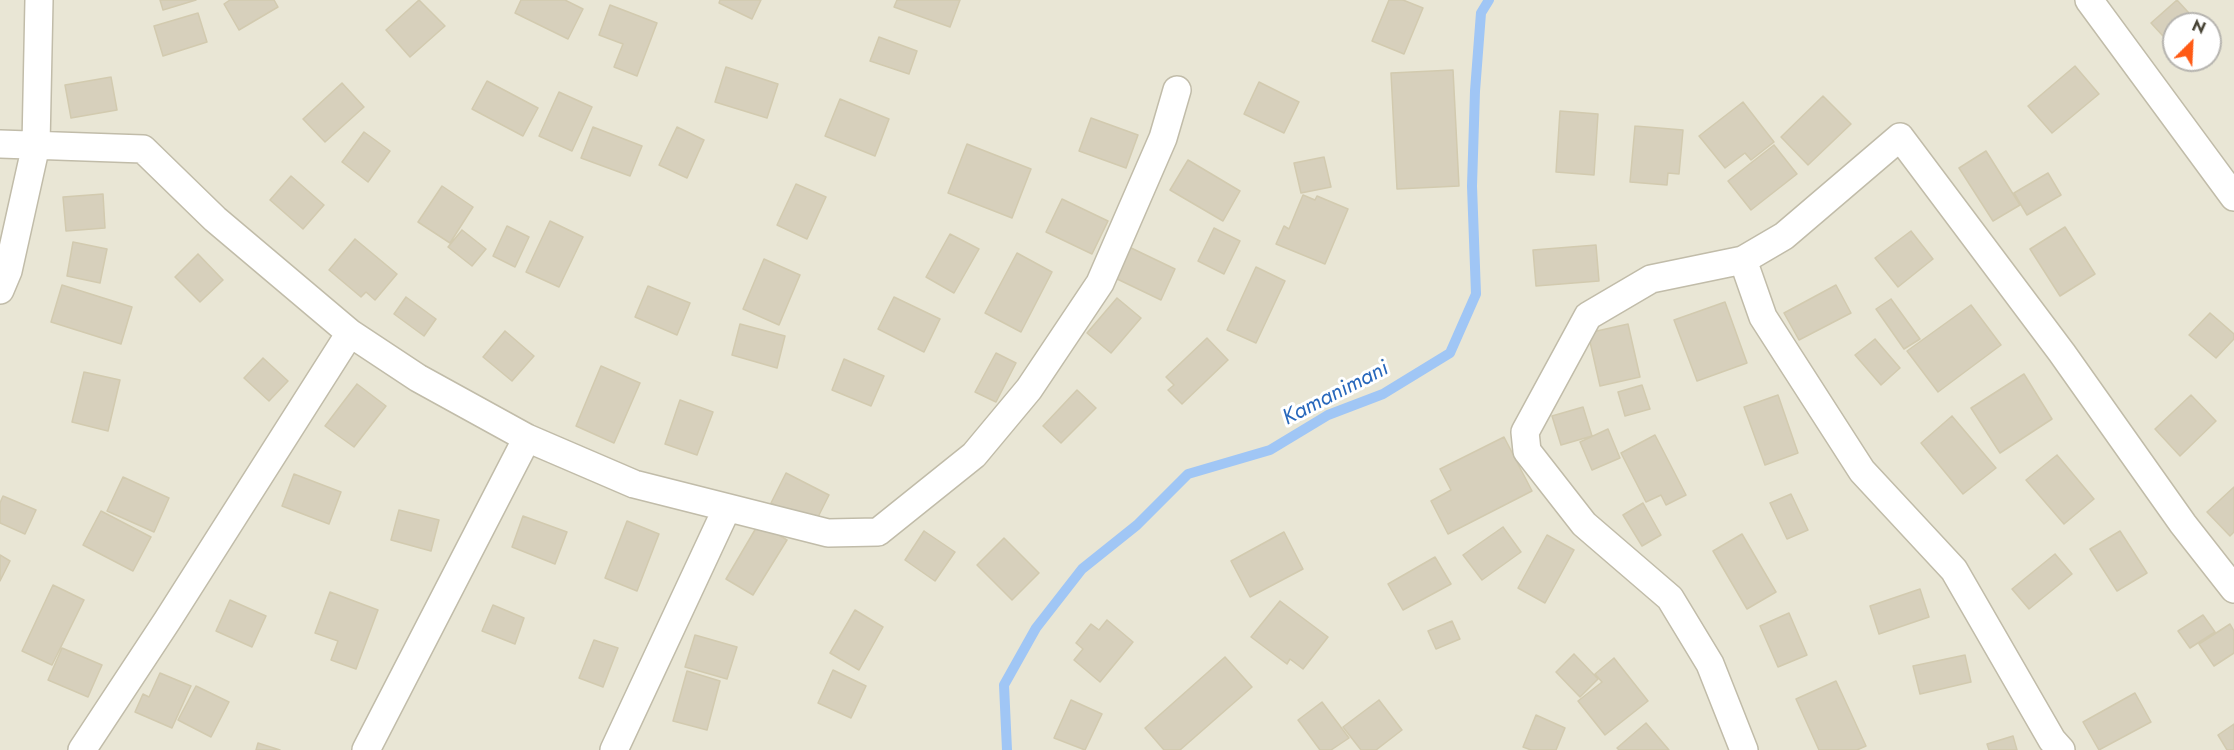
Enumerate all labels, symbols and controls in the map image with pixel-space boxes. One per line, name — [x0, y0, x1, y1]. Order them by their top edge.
north arrow — [2162, 12, 2222, 72]
text: N — [2188, 14, 2209, 40]
water label: Kamanimani — [1279, 356, 1393, 432]

